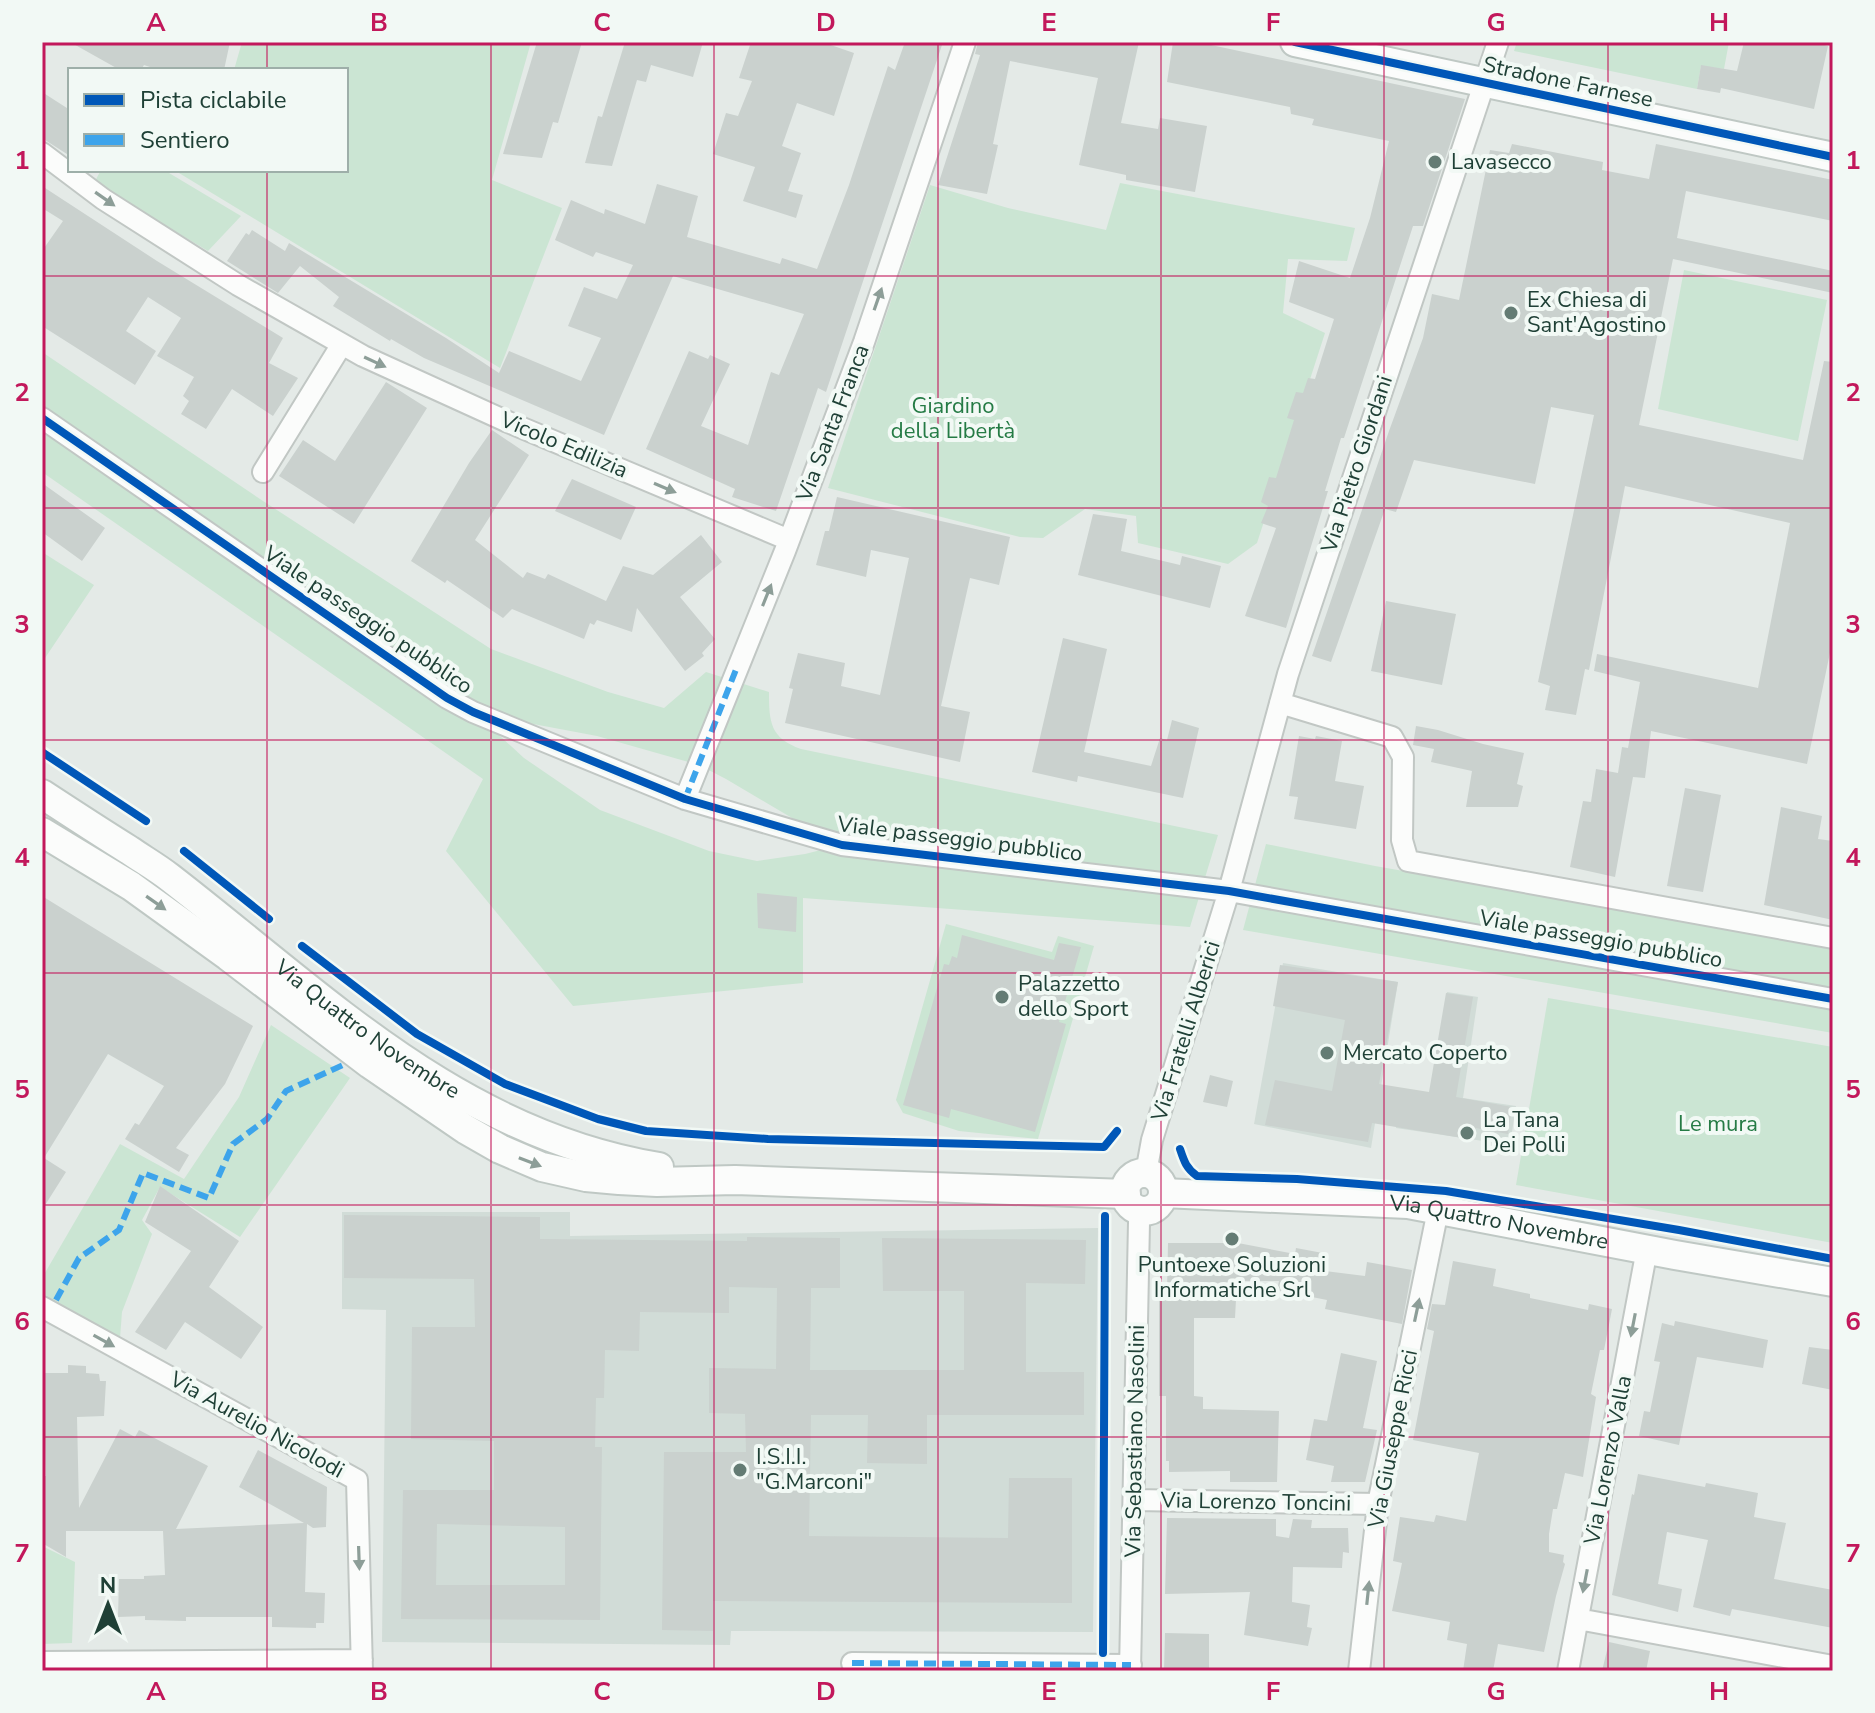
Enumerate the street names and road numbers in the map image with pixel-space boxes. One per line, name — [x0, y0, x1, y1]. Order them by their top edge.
street label: Stradone Farnese — [1480, 49, 1656, 115]
street label: Via Santa Franca — [789, 340, 877, 507]
street label: Via Pietro Giordani — [1314, 372, 1400, 557]
street label: Vicolo Edilizia — [495, 404, 632, 485]
street label: Viale passeggio pubblico — [257, 538, 479, 701]
street label: Viale passeggio pubblico — [835, 809, 1084, 869]
street label: Viale passeggio pubblico — [1476, 903, 1725, 975]
street label: Via Fratelli Alberici — [1144, 937, 1228, 1126]
street label: Via Quattro Novembre — [268, 952, 465, 1106]
street label: Via Quattro Novembre — [1388, 1188, 1611, 1257]
street label: Via Sebastiano Nasolini — [1118, 1324, 1152, 1559]
street label: Via Giuseppe Ricci — [1361, 1347, 1425, 1532]
street label: Via Aurelio Nicolodi — [164, 1364, 350, 1485]
street label: Via Lorenzo Valla — [1577, 1373, 1639, 1548]
street label: Via Lorenzo Toncini — [1159, 1485, 1352, 1519]

